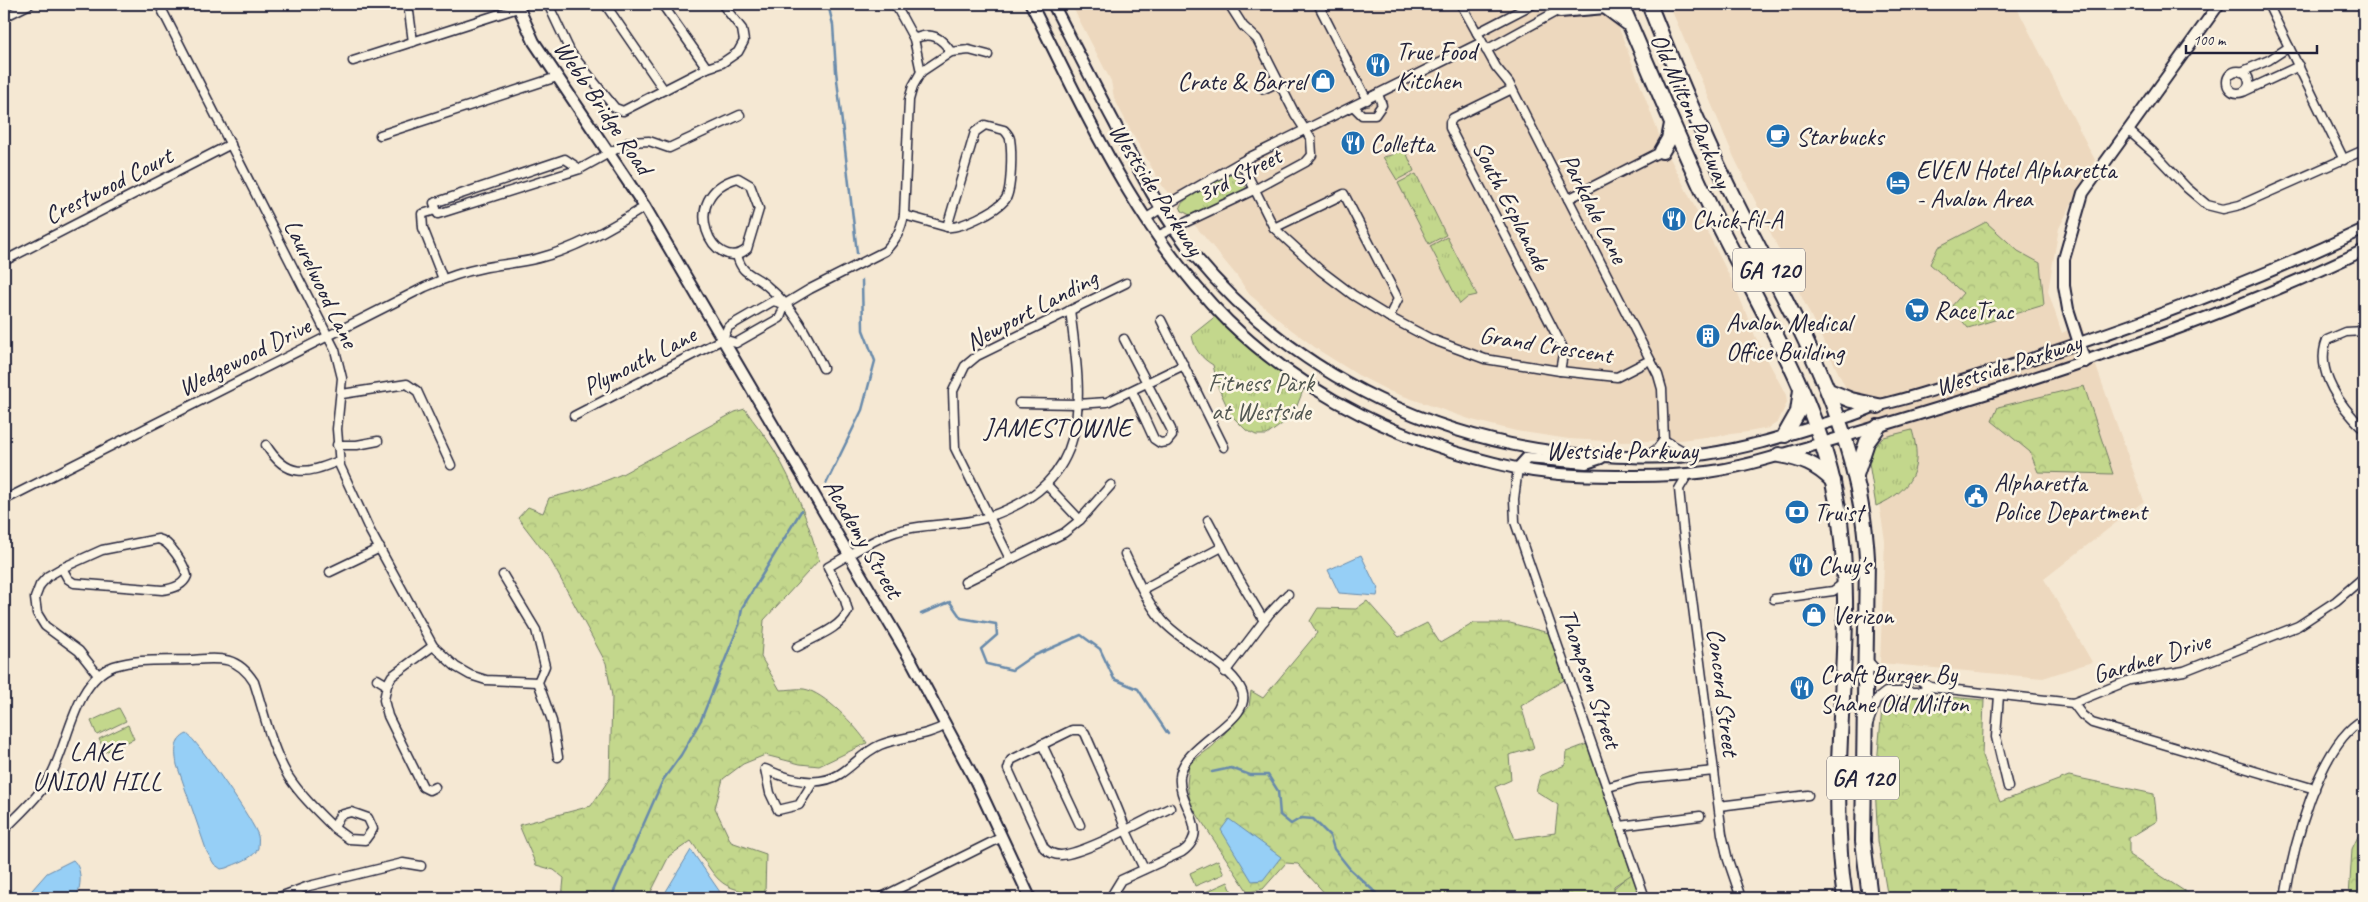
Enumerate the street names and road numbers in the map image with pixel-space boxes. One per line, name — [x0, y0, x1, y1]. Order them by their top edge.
street label: Old Milton Parkway — [1643, 28, 1740, 195]
street label: Webb Bridge Road — [546, 34, 662, 184]
street label: Westside Parkway — [1101, 117, 1212, 263]
street label: South Esplanade — [1465, 135, 1558, 277]
street label: Crestwood Court — [39, 139, 180, 232]
street label: 3rd Street — [1192, 139, 1289, 210]
street label: Parkdale Lane — [1553, 148, 1636, 270]
street label: Laurelwood Lane — [276, 214, 367, 355]
road number: GA 120 — [1733, 248, 1805, 292]
street label: Newport Landing — [960, 261, 1105, 358]
street label: Wedgewood Drive — [173, 309, 318, 404]
street label: Plymouth Lane — [578, 318, 703, 403]
street label: Grand Crescent — [1477, 319, 1617, 372]
street label: Westside Parkway — [1931, 326, 2087, 404]
street label: Westside Parkway — [1546, 435, 1699, 467]
street label: Academy Street — [816, 473, 912, 606]
street label: Thompson Street — [1551, 604, 1630, 755]
street label: Gardner Drive — [2089, 624, 2216, 691]
street label: Concord Street — [1699, 626, 1747, 760]
road number: GA 120 — [1827, 756, 1899, 800]

